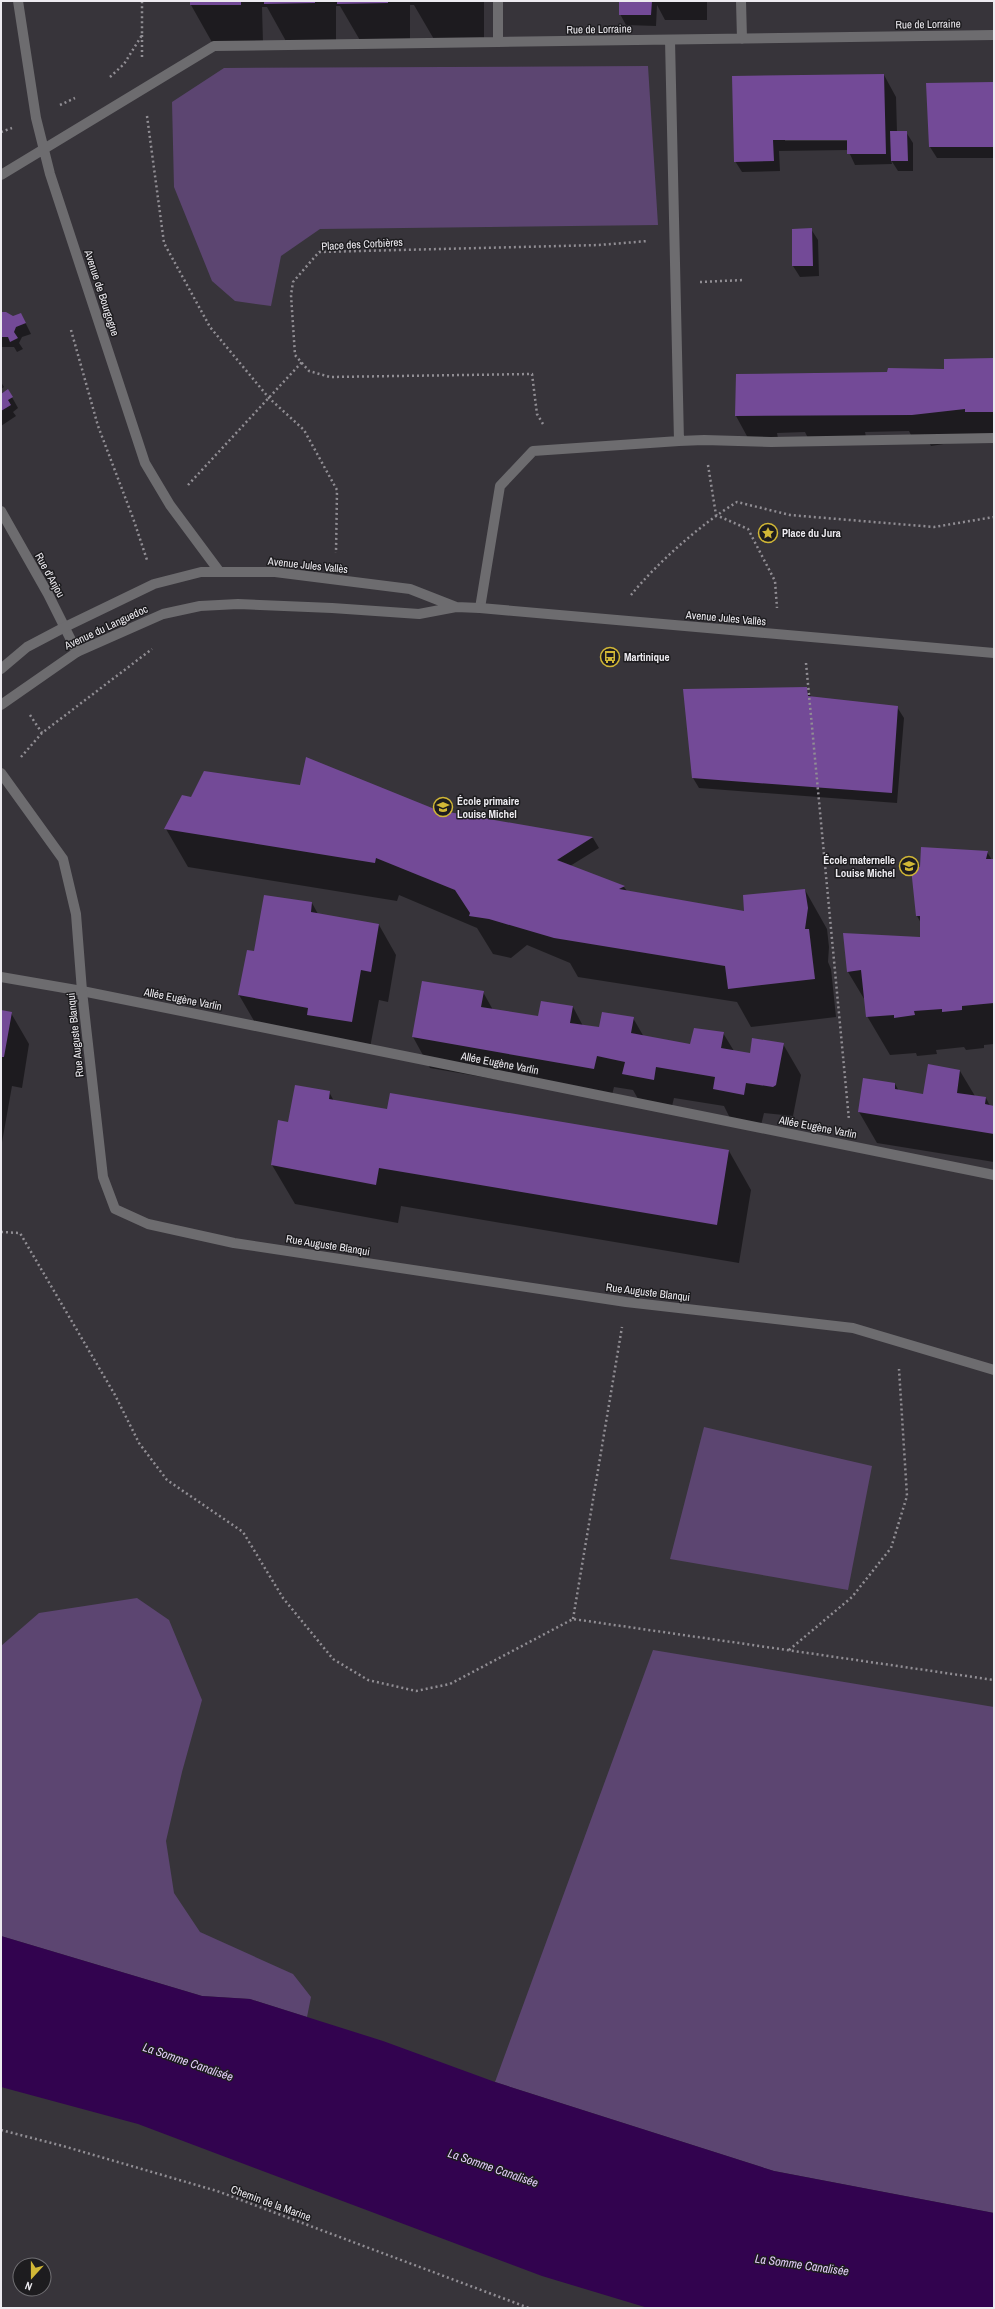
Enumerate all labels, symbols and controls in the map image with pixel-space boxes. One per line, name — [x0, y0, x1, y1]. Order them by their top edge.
street label: Rue de Lorraine — [895, 16, 961, 32]
street label: Rue de Lorraine — [566, 21, 632, 37]
street label: Place des Corbières — [321, 235, 404, 253]
street label: Avenue de Bourgogne — [81, 247, 123, 338]
place icon: Place du Jura — [757, 522, 779, 544]
place label: Place du Jura — [782, 526, 841, 540]
street label: Rue d'Anjou — [32, 550, 68, 600]
street label: Avenue Jules Vallès — [266, 554, 349, 576]
street label: Avenue du Languedoc — [61, 601, 150, 653]
street label: Avenue Jules Vallès — [684, 607, 767, 629]
bus stop icon: Martinique — [599, 646, 621, 668]
place label: Martinique — [624, 650, 670, 664]
place label: École primaire Louise Michel — [457, 794, 519, 821]
school or university icon: École primaire Louise Michel — [432, 796, 454, 818]
place label: École maternelle Louise Michel — [823, 853, 895, 880]
school or university icon: École maternelle Louise Michel — [898, 855, 920, 877]
street label: Allée Eugène Varlin — [142, 984, 223, 1013]
street label: Rue Auguste Blanqui — [64, 992, 86, 1078]
street label: Allée Eugène Varlin — [459, 1048, 540, 1077]
street label: Allée Eugène Varlin — [777, 1112, 858, 1141]
street label: Rue Auguste Blanqui — [285, 1231, 371, 1259]
street label: Rue Auguste Blanqui — [605, 1280, 691, 1304]
water label: La Somme Canalisée — [141, 2039, 236, 2085]
water label: La Somme Canalisée — [446, 2145, 541, 2191]
street label: Chemin de la Marine — [229, 2182, 313, 2224]
water label: La Somme Canalisée — [754, 2250, 850, 2280]
north arrow — [12, 2257, 52, 2297]
text: N — [23, 2279, 34, 2294]

